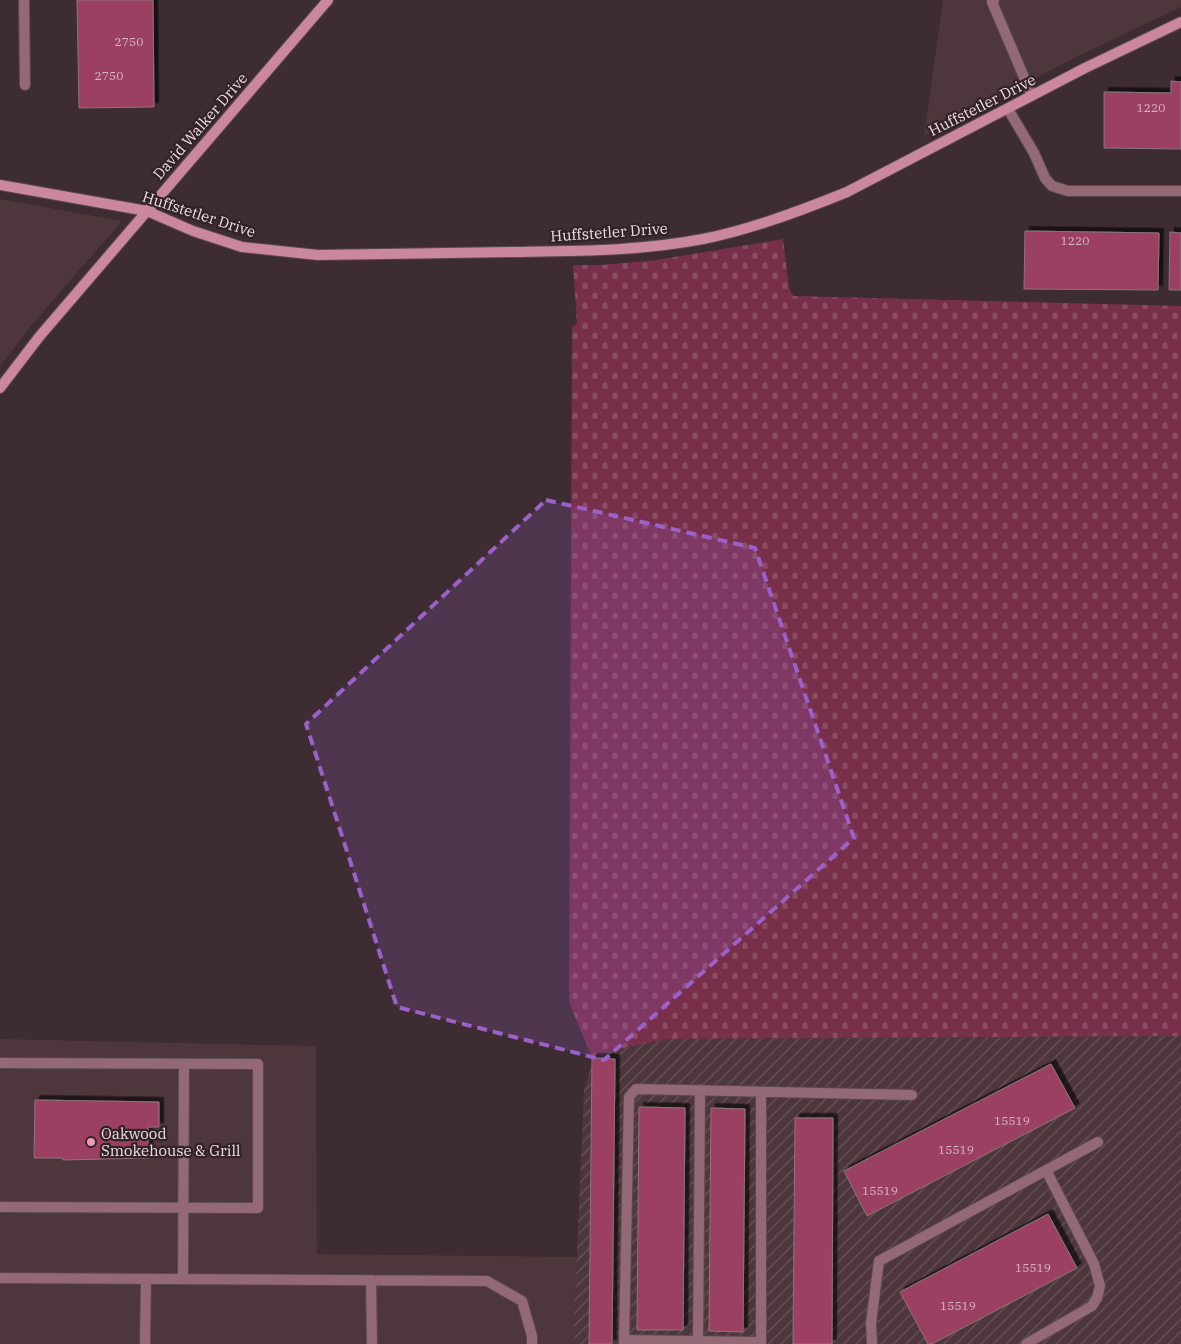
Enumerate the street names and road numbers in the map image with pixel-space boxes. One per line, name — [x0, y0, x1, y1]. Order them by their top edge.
street label: David Walker Drive — [149, 69, 251, 183]
street label: Huffstetler Drive — [925, 70, 1039, 140]
street label: Huffstetler Drive — [140, 187, 258, 241]
street label: Huffstetler Drive — [550, 218, 668, 246]

